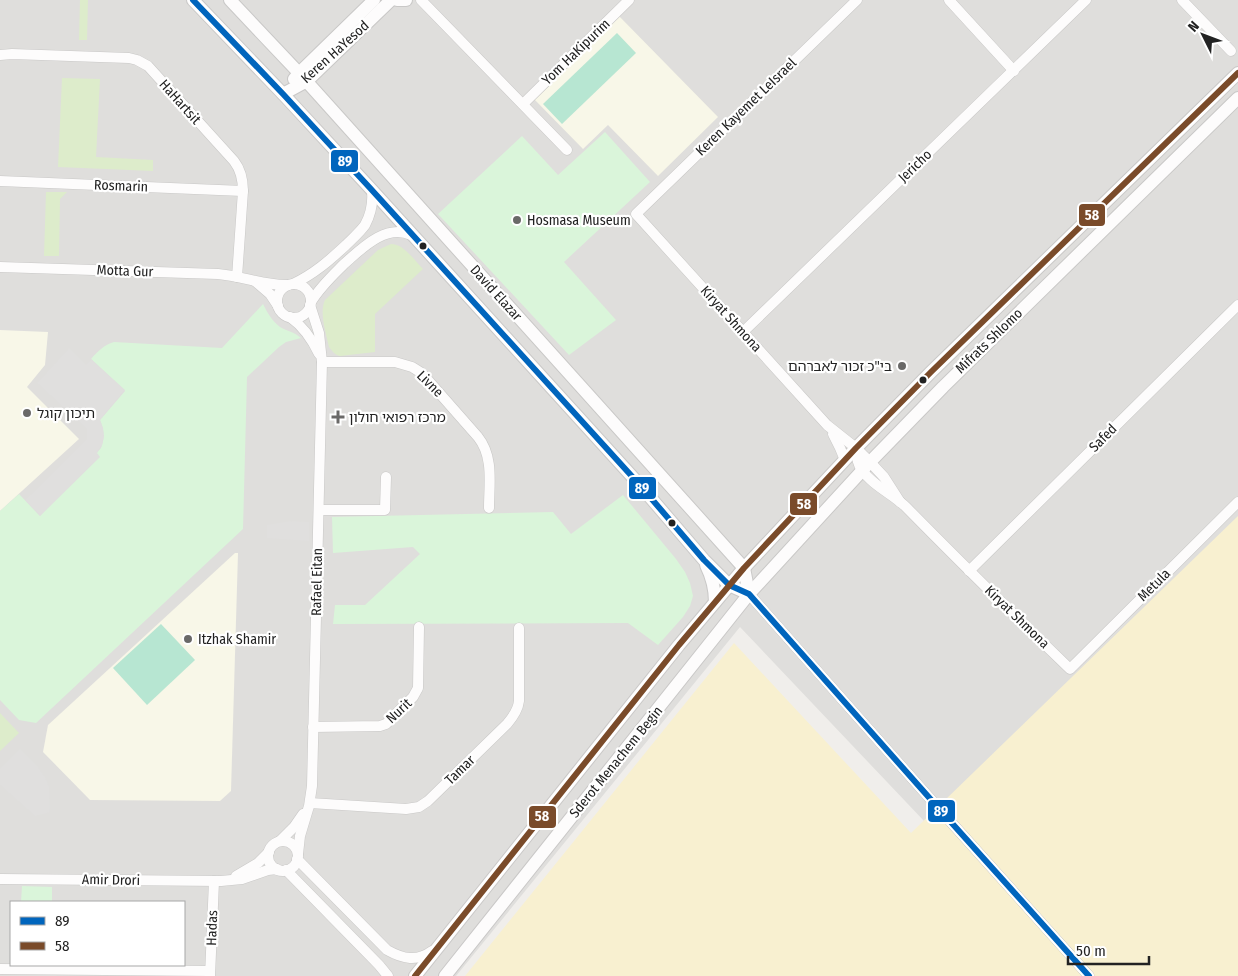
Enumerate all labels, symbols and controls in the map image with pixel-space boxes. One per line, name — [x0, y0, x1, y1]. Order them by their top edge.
north arrow — [1178, 10, 1228, 60]
street label: Yom HaKipurim — [539, 15, 613, 89]
street label: Keren HaYesod — [298, 17, 372, 87]
text: N — [1185, 18, 1203, 35]
street label: Keren Kayemet LeIsrael — [692, 54, 800, 159]
street label: HaHartsit — [156, 76, 205, 128]
street label: Jericho — [895, 146, 935, 186]
line badge: 89 — [330, 149, 359, 173]
text: 89 — [338, 153, 352, 170]
street label: Rosmarin — [94, 177, 148, 195]
line badge: 58 — [1078, 203, 1106, 227]
text: 58 — [1085, 207, 1100, 224]
place label: Hosmasa Museum — [527, 212, 631, 229]
marker: Hosmasa Museum — [511, 214, 523, 226]
unlabelled marker — [418, 241, 428, 251]
street label: Motta Gur — [96, 262, 154, 280]
street label: David Elazar — [467, 262, 526, 325]
street label: Kiryat Shmona — [697, 282, 765, 356]
street label: Mifrats Shlomo — [952, 305, 1026, 377]
place label: בי"כ זכור לאברהם — [788, 358, 892, 375]
marker: בי"כ זכור לאברהם — [896, 360, 908, 372]
street label: Livne — [413, 367, 447, 401]
unlabelled marker — [918, 375, 928, 385]
place label: תיכון קוגל — [37, 405, 95, 422]
marker: תיכון קוגל — [21, 407, 33, 419]
place label: מרכז רפואי חולון — [349, 409, 446, 426]
marker: מרכז רפואי חולון — [331, 410, 345, 424]
street label: Safed — [1086, 421, 1120, 455]
line badge: 89 — [628, 476, 657, 500]
text: 89 — [635, 480, 649, 497]
line badge: 58 — [789, 492, 818, 516]
text: 58 — [797, 496, 812, 513]
unlabelled marker — [667, 518, 677, 528]
street label: Rafael Eitan — [308, 548, 326, 616]
street label: Metula — [1134, 565, 1174, 605]
street label: Kiryat Shmona — [981, 582, 1053, 652]
place label: Itzhak Shamir — [198, 631, 276, 648]
marker: Itzhak Shamir — [182, 633, 194, 645]
street label: Nurit — [383, 695, 416, 727]
street label: Sderot Menachem Begin — [566, 703, 666, 821]
street label: Tamar — [441, 752, 479, 788]
line badge: 89 — [927, 799, 956, 823]
text: 89 — [934, 803, 948, 820]
line badge: 58 — [528, 805, 557, 829]
text: 58 — [535, 808, 550, 825]
street label: Amir Drori — [82, 871, 140, 889]
legend — [10, 901, 185, 966]
street label: Hadas — [203, 910, 221, 946]
text: 89 — [55, 912, 70, 930]
scale bar — [1068, 934, 1149, 966]
text: 58 — [55, 937, 69, 955]
text: 50 m — [1076, 942, 1106, 960]

